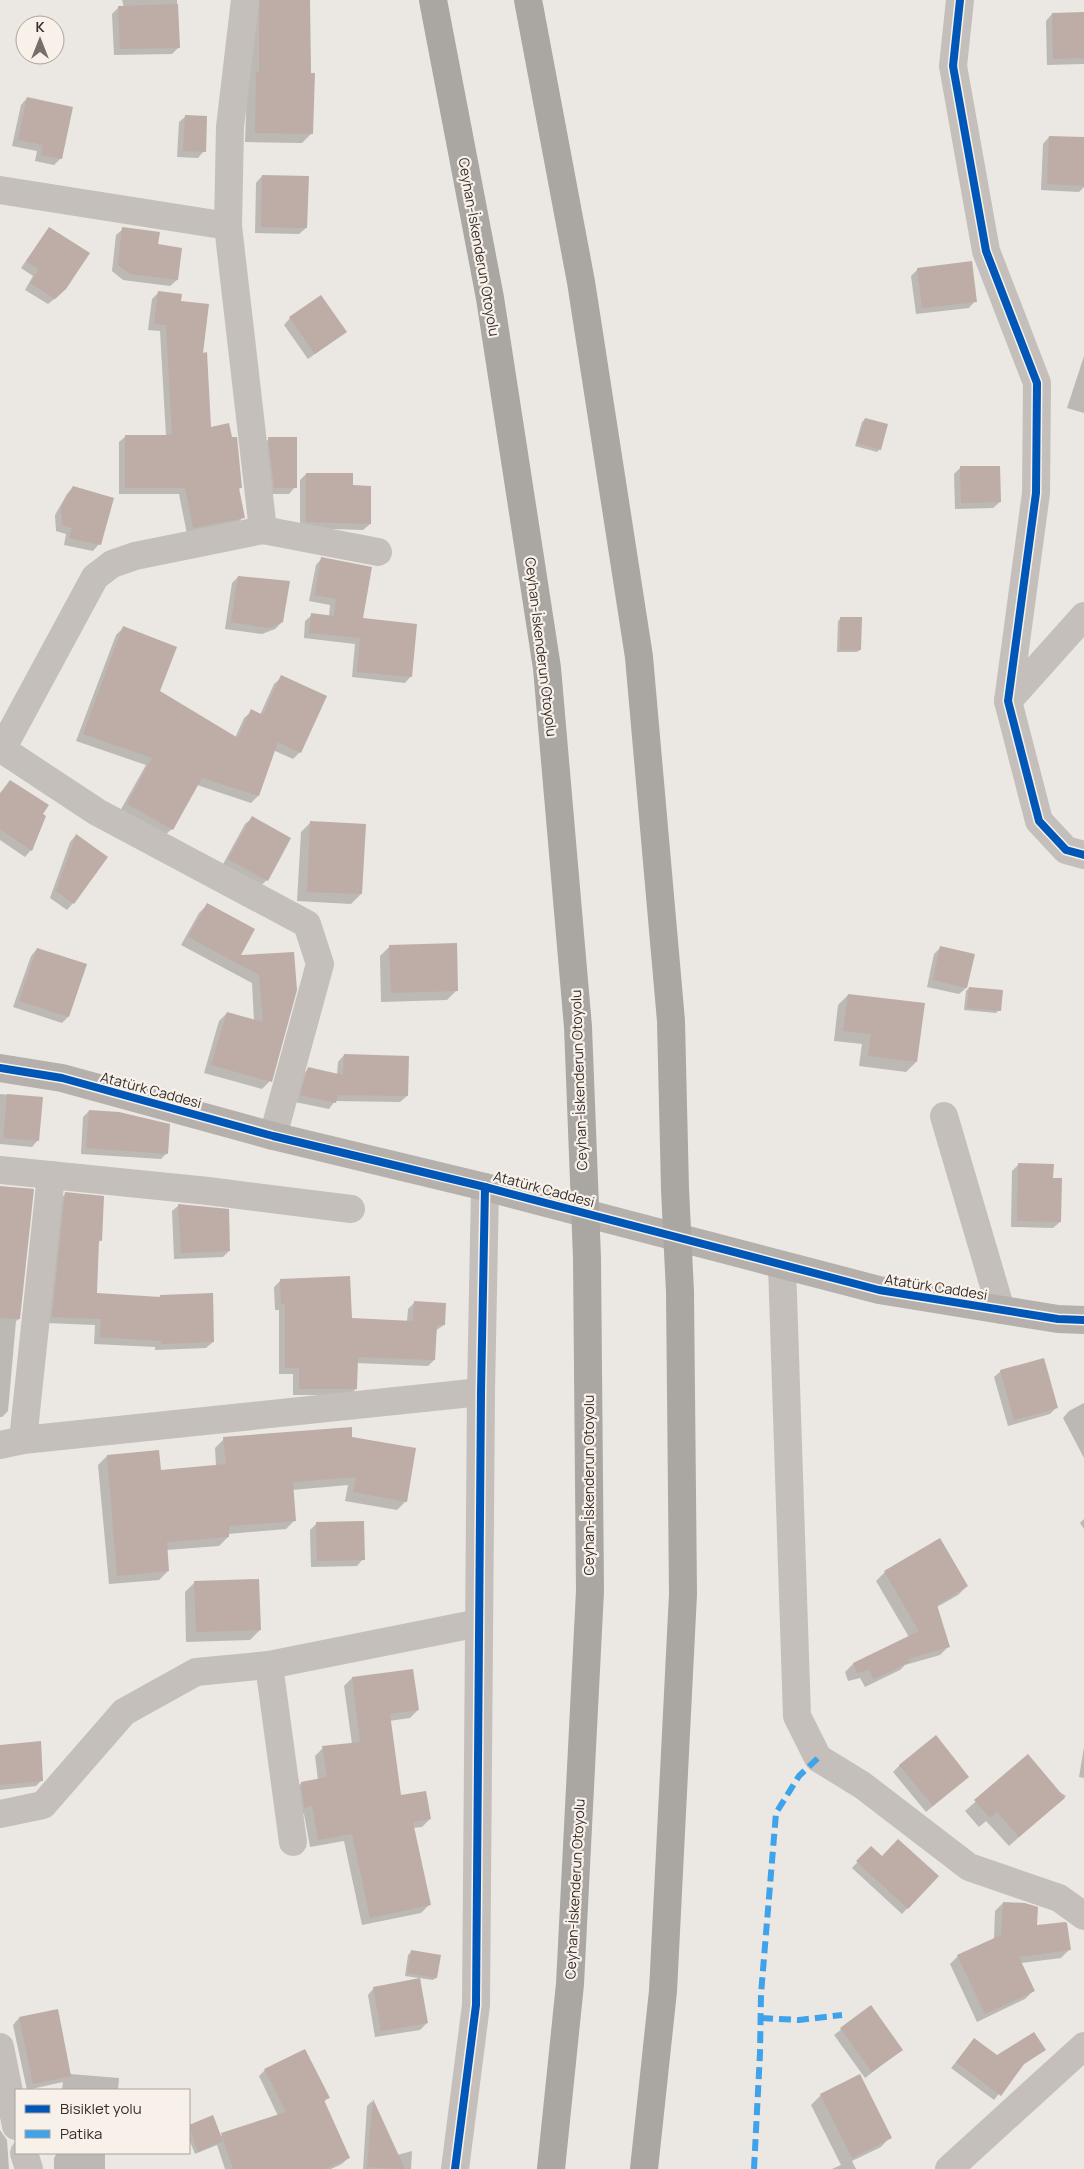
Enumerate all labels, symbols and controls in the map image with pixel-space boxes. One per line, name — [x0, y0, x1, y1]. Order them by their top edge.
north arrow — [15, 15, 65, 65]
text: K — [35, 17, 45, 36]
street label: Ceyhan-İskenderun Otoyolu — [454, 156, 505, 338]
street label: Ceyhan-İskenderun Otoyolu — [521, 556, 562, 738]
street label: Ceyhan-İskenderun Otoyolu — [566, 989, 591, 1171]
street label: Atatürk Caddesi — [99, 1067, 204, 1112]
street label: Atatürk Caddesi — [492, 1166, 597, 1211]
street label: Atatürk Caddesi — [883, 1269, 989, 1304]
street label: Ceyhan-İskenderun Otoyolu — [579, 1395, 598, 1575]
street label: Ceyhan-İskenderun Otoyolu — [560, 1798, 589, 1980]
legend — [15, 2089, 190, 2154]
text: Bisiklet yolu — [60, 2098, 142, 2119]
text: Patika — [60, 2123, 102, 2144]

